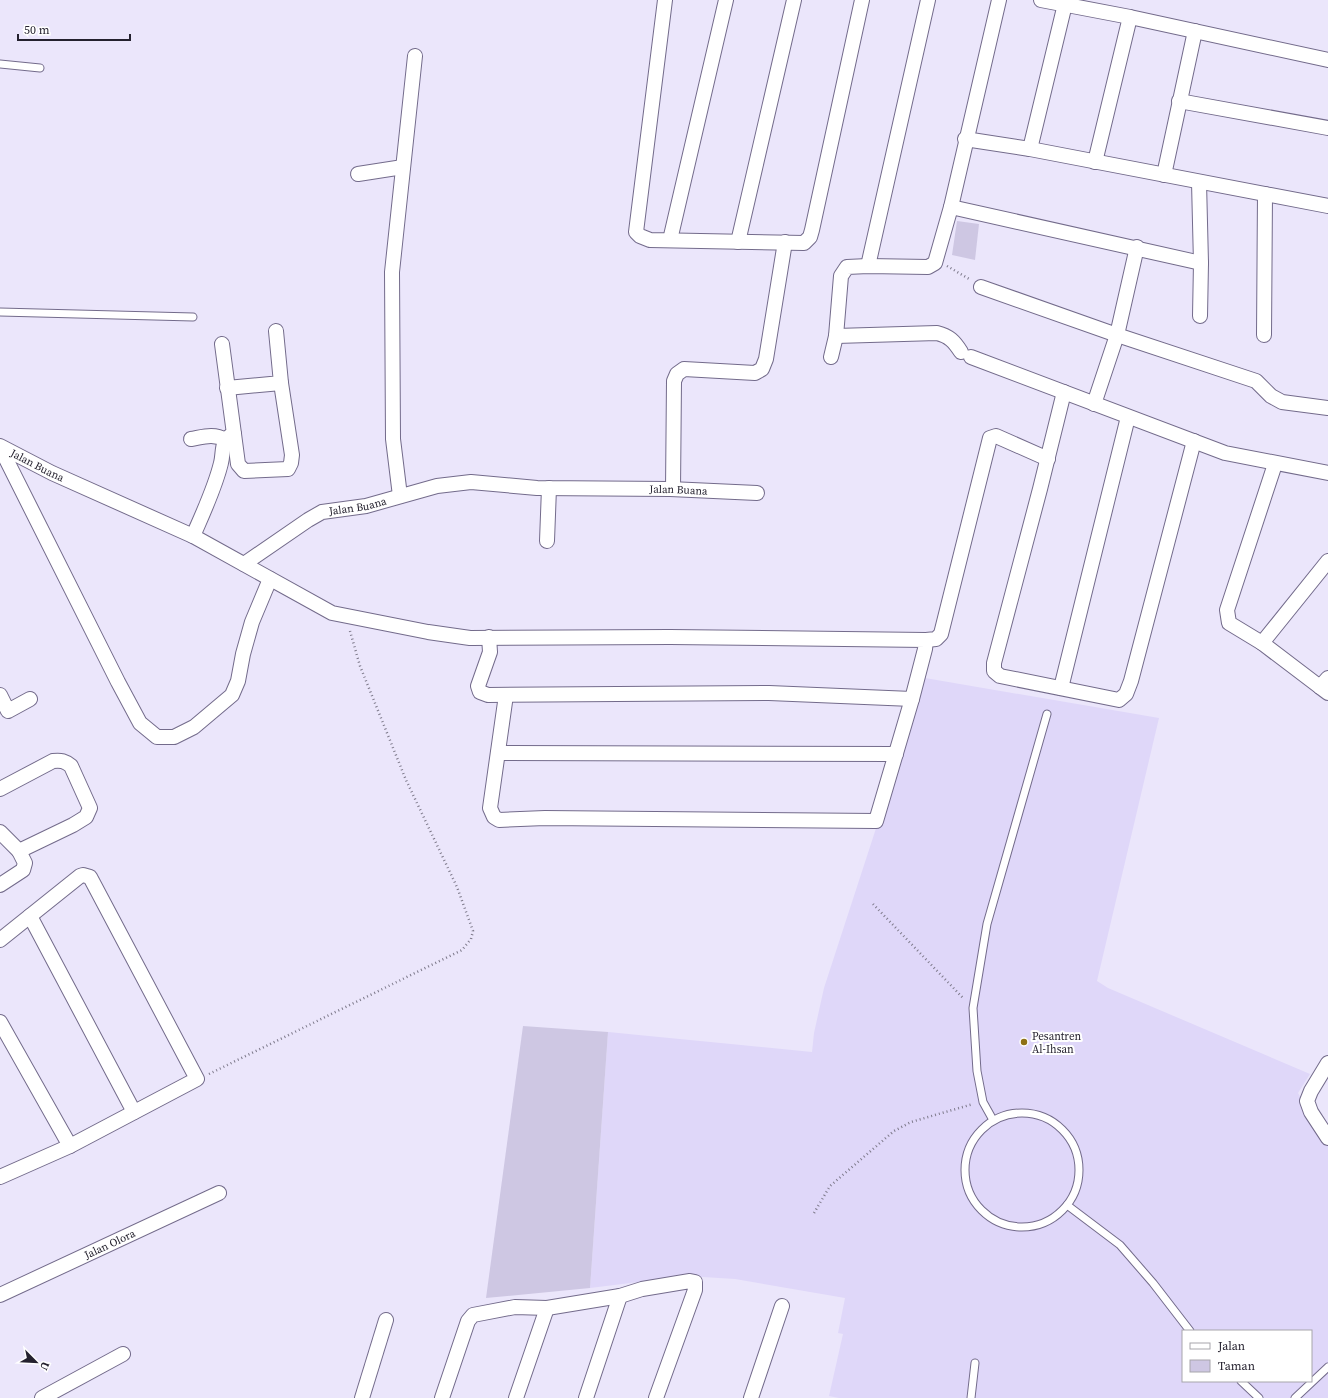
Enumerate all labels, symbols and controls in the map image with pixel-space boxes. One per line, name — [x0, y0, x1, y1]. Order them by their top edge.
scale bar — [18, 16, 130, 42]
text: 50 m — [24, 22, 50, 38]
street label: Jalan Buana — [7, 445, 67, 486]
street label: Jalan Buana — [648, 482, 708, 499]
street label: Jalan Buana — [327, 493, 389, 519]
place label: Pesantren Al-Ihsan — [1032, 1029, 1082, 1057]
marker: Pesantren Al-Ihsan — [1019, 1037, 1029, 1047]
street label: Jalan Olora — [81, 1226, 138, 1263]
legend — [1182, 1330, 1312, 1382]
text: Jalan — [1217, 1338, 1245, 1354]
north arrow — [16, 1342, 56, 1382]
text: Taman — [1218, 1358, 1255, 1374]
text: U — [36, 1359, 53, 1373]

